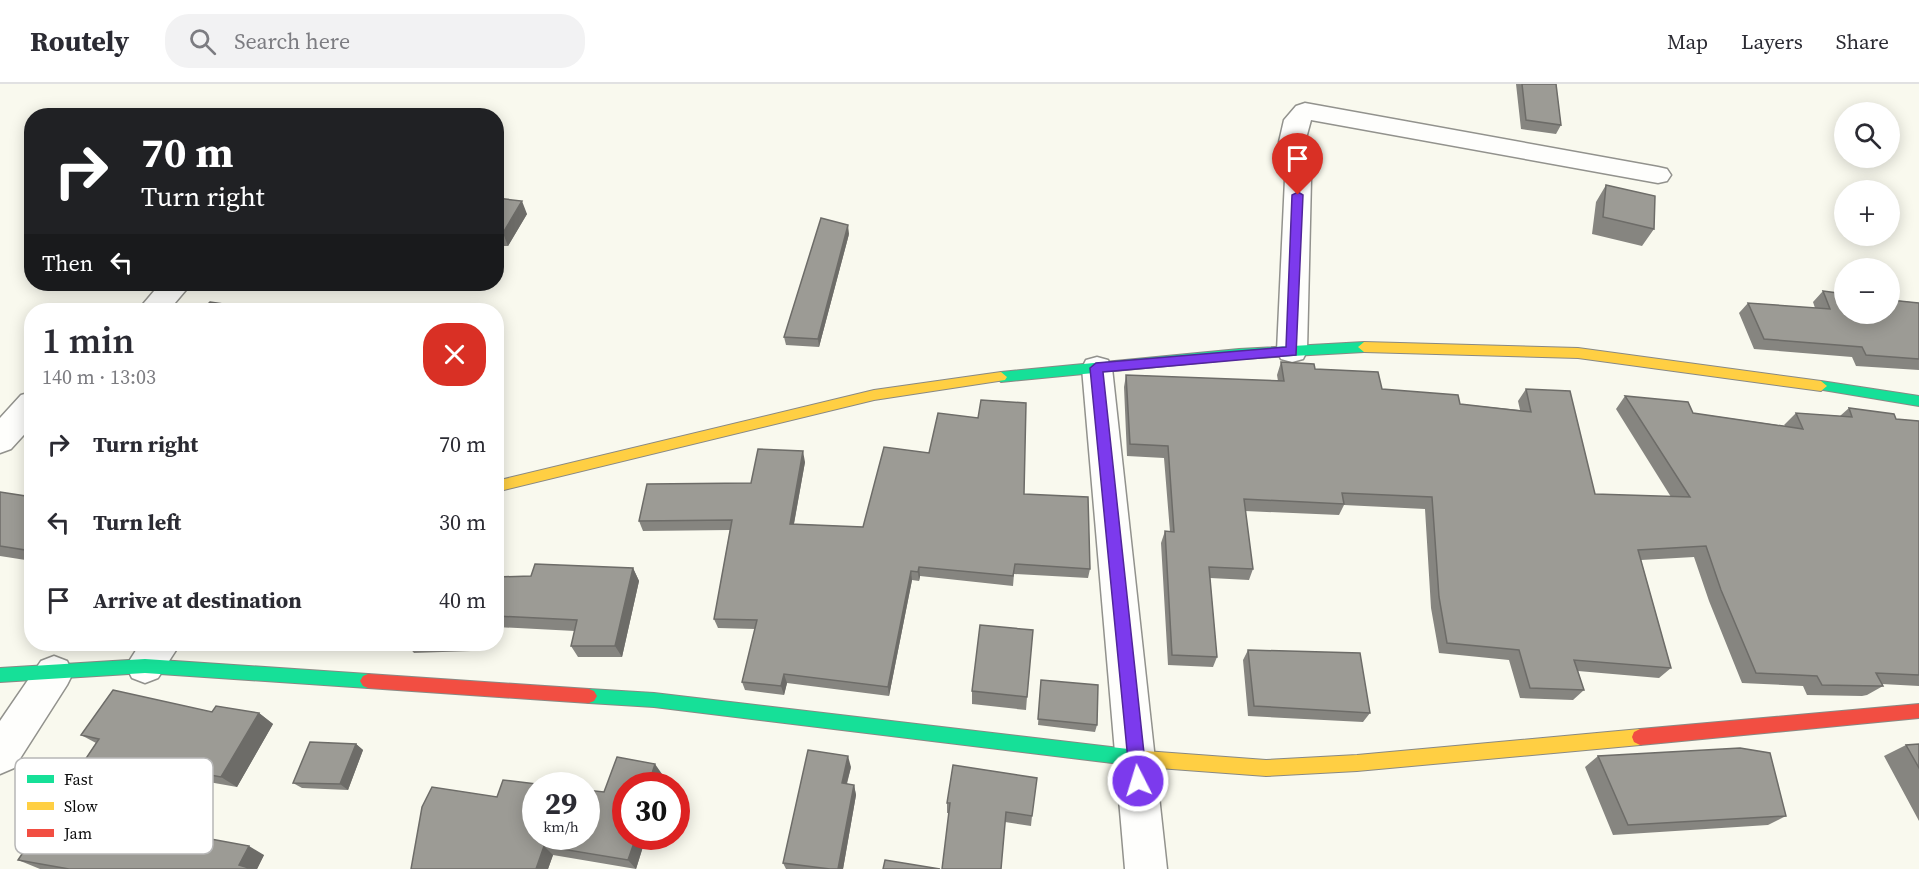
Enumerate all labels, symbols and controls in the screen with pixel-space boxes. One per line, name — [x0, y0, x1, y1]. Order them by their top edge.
search box — [165, 14, 585, 68]
text: Routely — [30, 22, 129, 60]
icon: search — [186, 25, 219, 58]
text: Search here — [234, 26, 350, 56]
text: Map — [1667, 27, 1708, 56]
text: Layers — [1741, 27, 1803, 56]
text: Share — [1836, 27, 1889, 56]
map controls — [1834, 102, 1900, 324]
button: search — [1834, 102, 1900, 168]
text: 70 m — [141, 123, 234, 181]
icon: right — [42, 132, 120, 210]
pin — [1272, 133, 1323, 195]
icon: arrive — [1281, 142, 1314, 175]
text: Turn right — [141, 178, 265, 215]
button: + — [1834, 180, 1900, 246]
icon: left — [105, 246, 138, 279]
text: Then — [42, 248, 93, 278]
button: − — [1834, 258, 1900, 324]
text: 1 min — [42, 316, 134, 365]
button: close — [423, 323, 486, 386]
text: 140 m · 13:03 — [42, 363, 156, 391]
icon: right — [42, 428, 75, 461]
text: Turn right — [93, 429, 198, 459]
text: 70 m — [439, 429, 486, 459]
icon: left — [42, 506, 75, 539]
text: Turn left — [93, 507, 181, 537]
text: 30 m — [439, 507, 486, 537]
icon: arrive — [42, 584, 75, 617]
text: Arrive at destination — [93, 585, 302, 615]
text: 40 m — [439, 585, 486, 615]
position arrow — [1106, 749, 1170, 813]
legend — [15, 758, 213, 854]
text: Fast — [64, 768, 94, 790]
speed limit sign: 30 — [612, 772, 690, 850]
text: 29 — [545, 783, 577, 824]
text: Slow — [64, 795, 99, 817]
text: km/h — [543, 816, 579, 837]
text: Jam — [63, 822, 92, 844]

